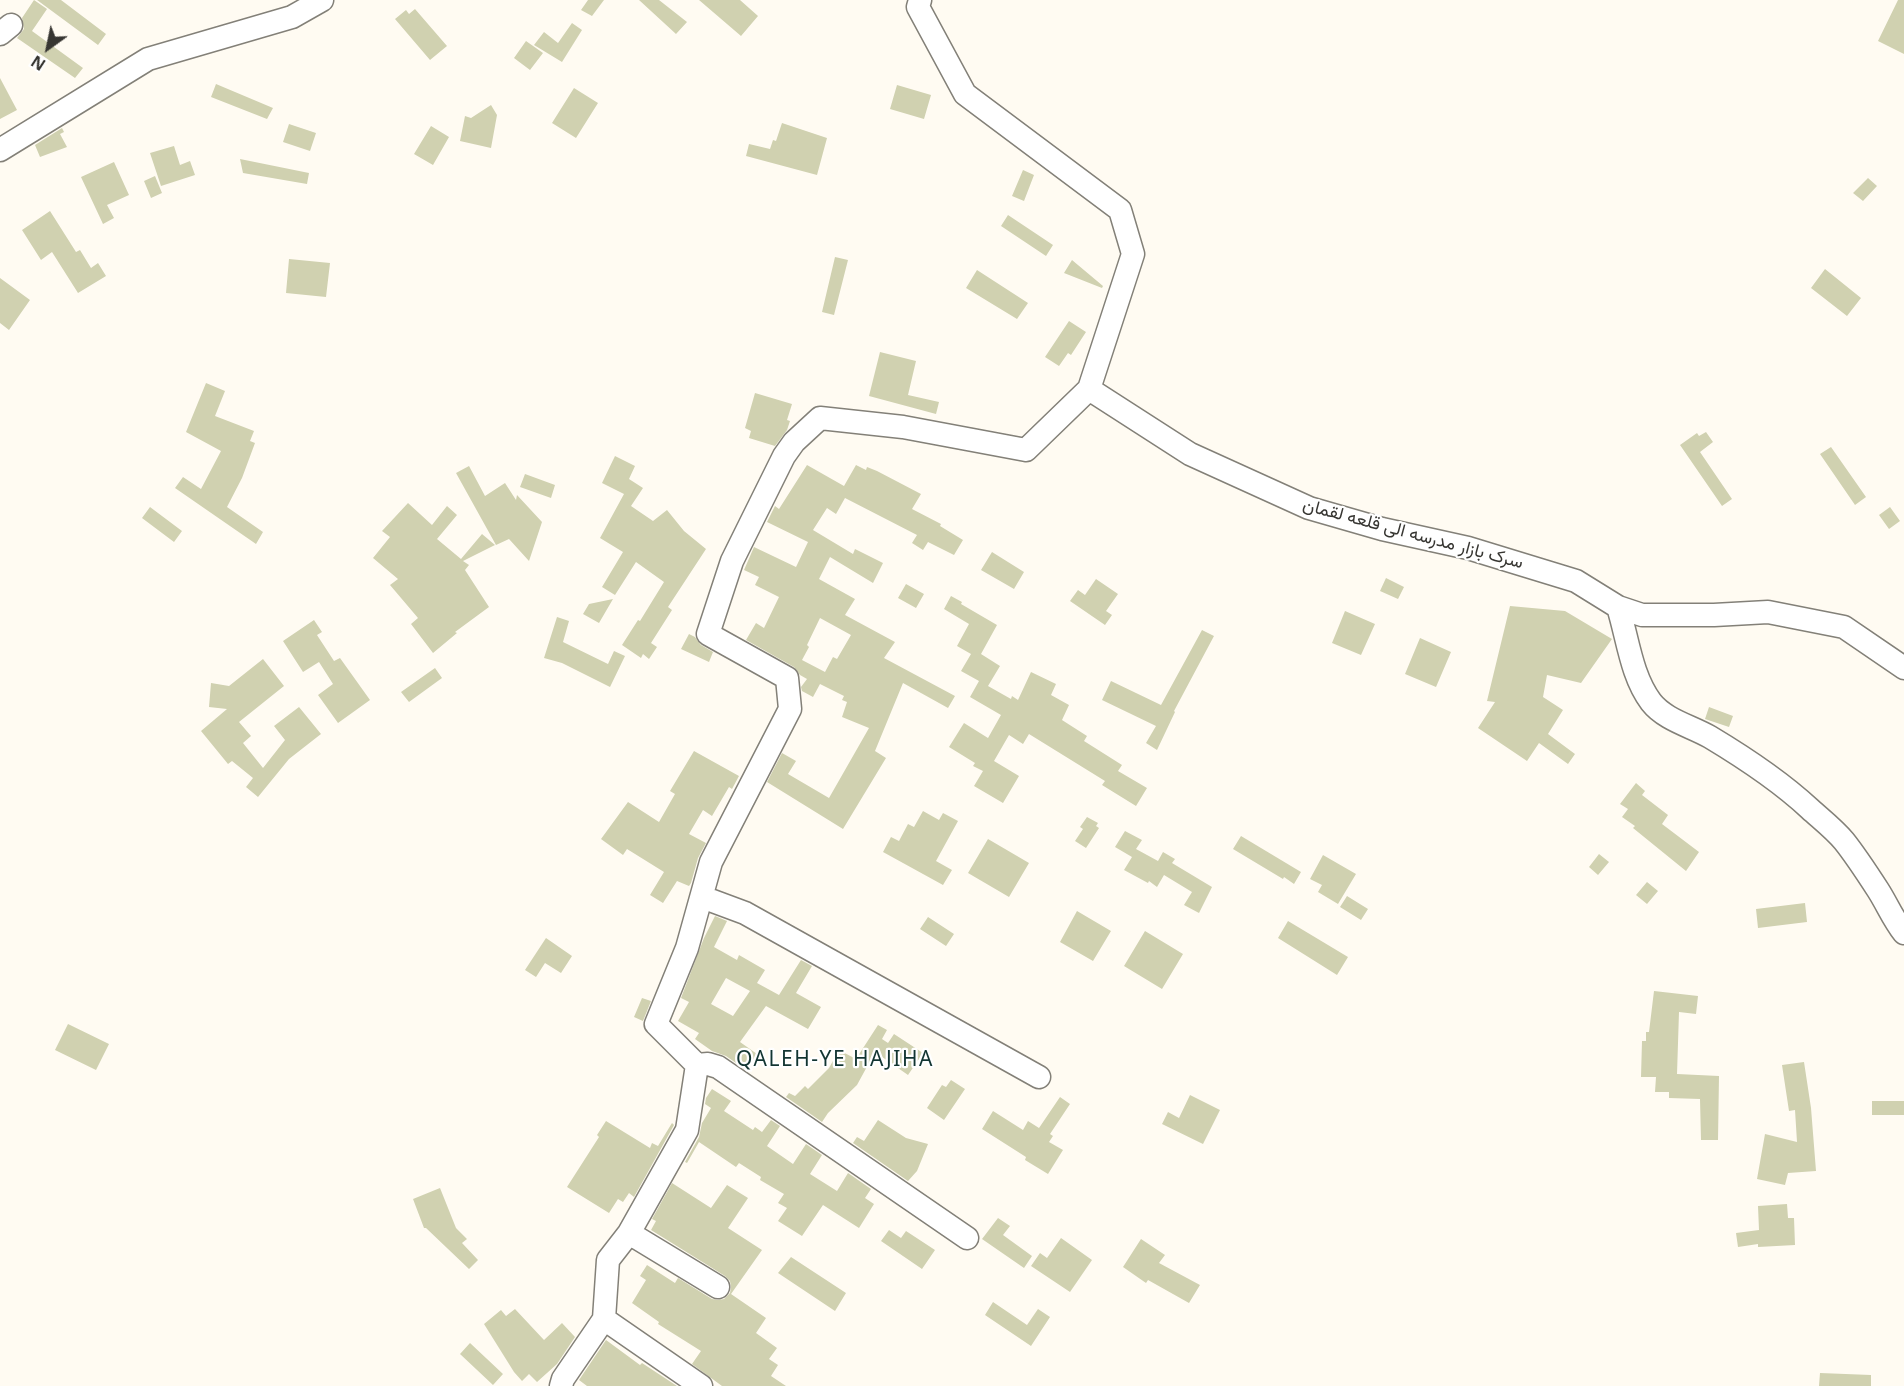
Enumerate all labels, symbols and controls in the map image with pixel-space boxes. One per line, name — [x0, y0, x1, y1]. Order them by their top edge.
north arrow — [18, 18, 78, 78]
text: N — [27, 50, 50, 76]
street label: سرک بازار مدرسه الی قلعه لقمان — [1300, 494, 1526, 574]
district label: QALEH-YE HAJIHA — [736, 1047, 934, 1073]

